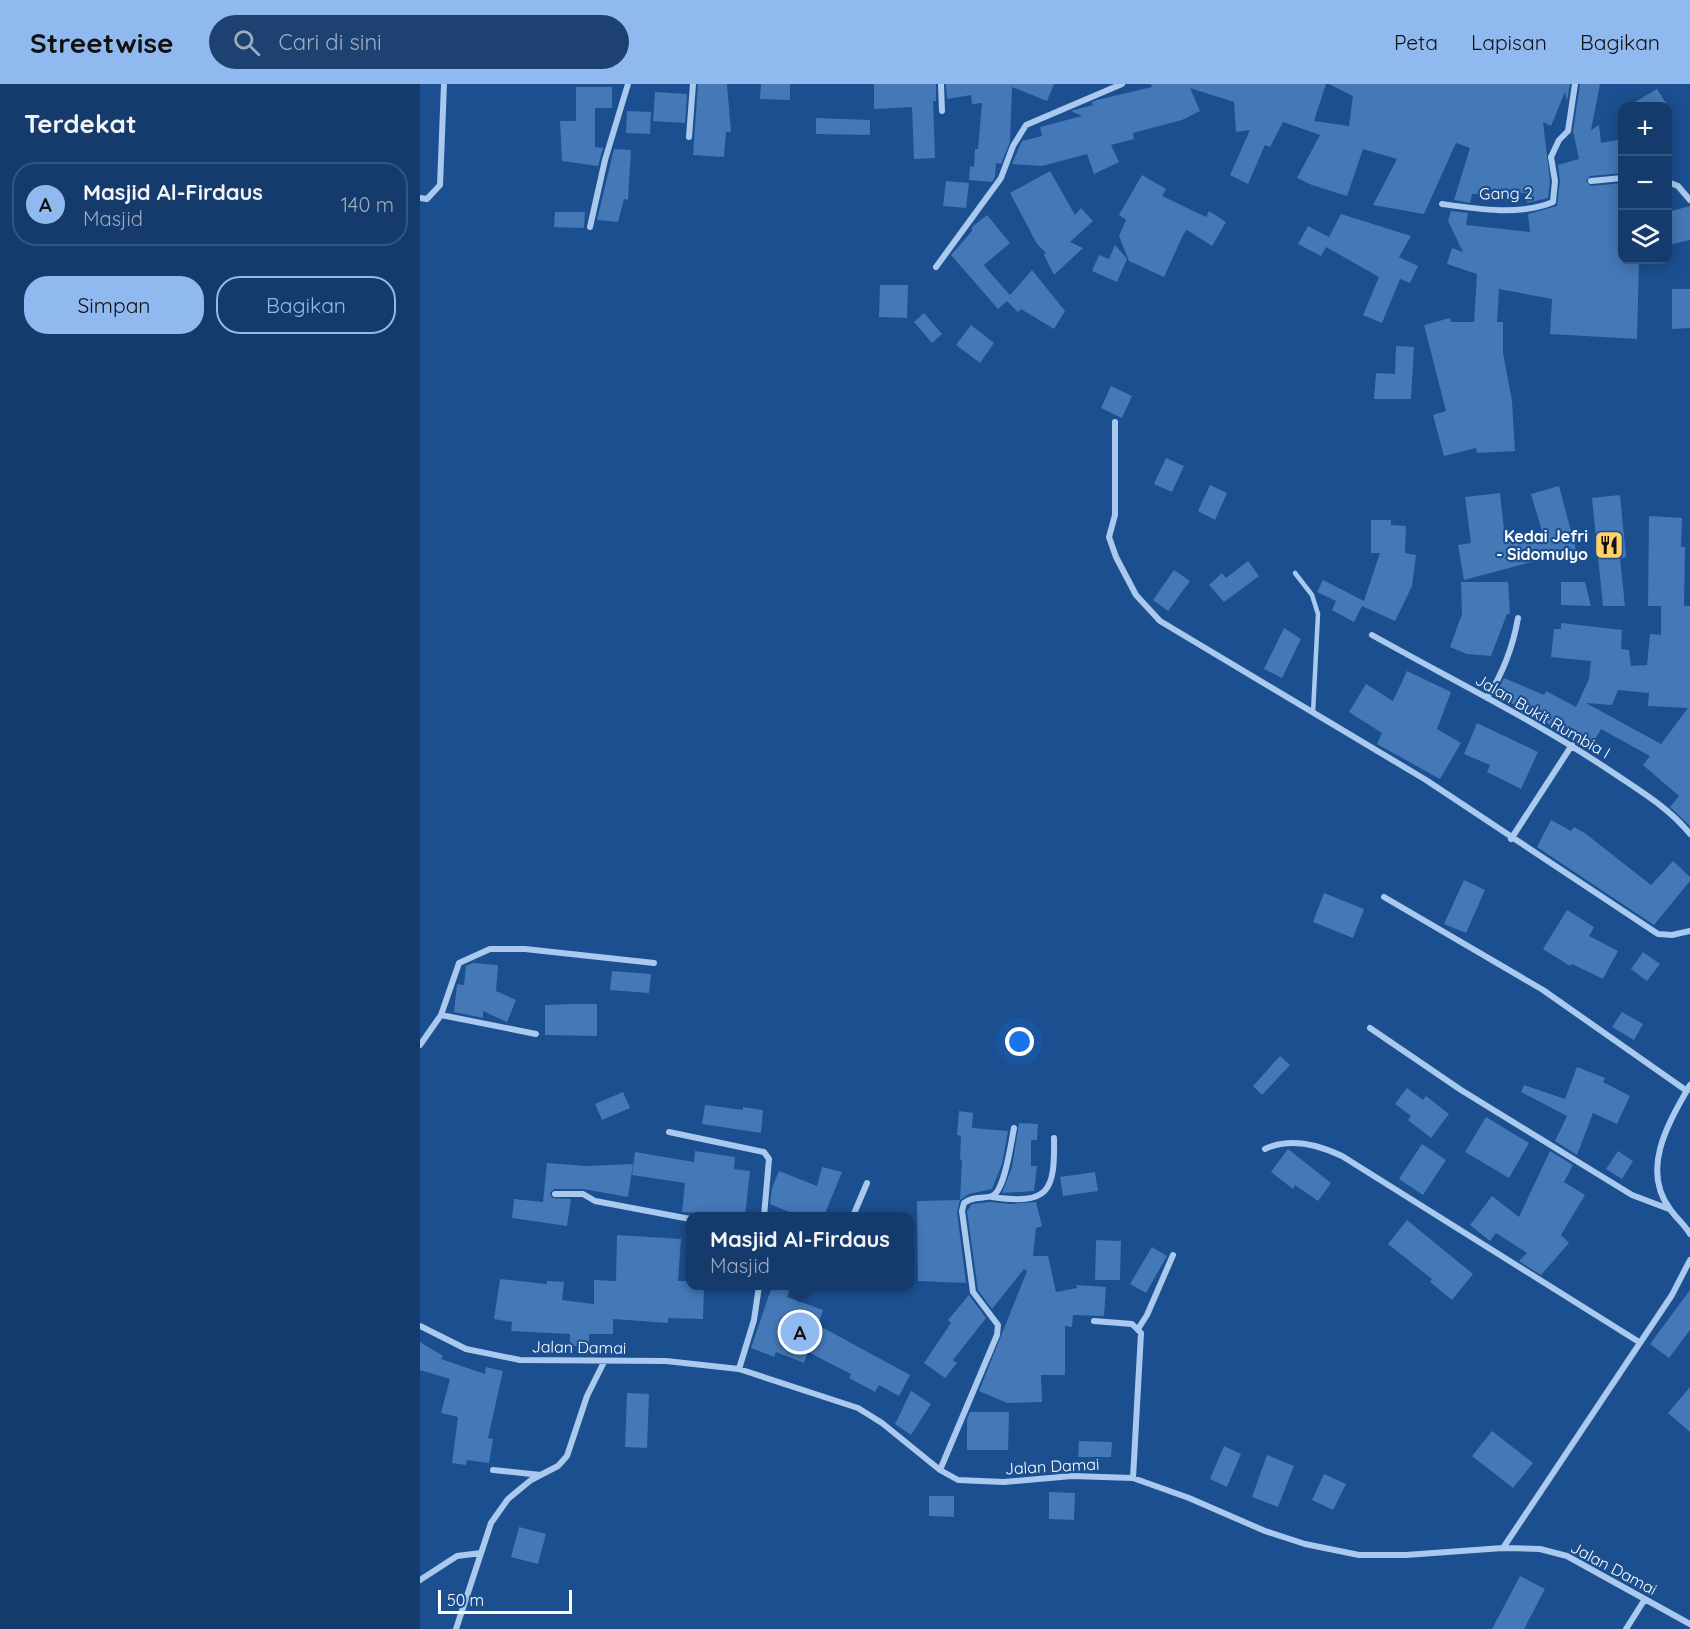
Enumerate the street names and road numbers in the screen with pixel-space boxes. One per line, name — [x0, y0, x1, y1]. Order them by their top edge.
street label: Gang 2 — [1479, 183, 1533, 203]
street label: Jalan Bukit Rumbia I — [1472, 669, 1614, 763]
street label: Jalan Damai — [531, 1336, 627, 1358]
street label: Jalan Damai — [1004, 1454, 1100, 1478]
street label: Jalan Damai — [1567, 1537, 1661, 1599]

